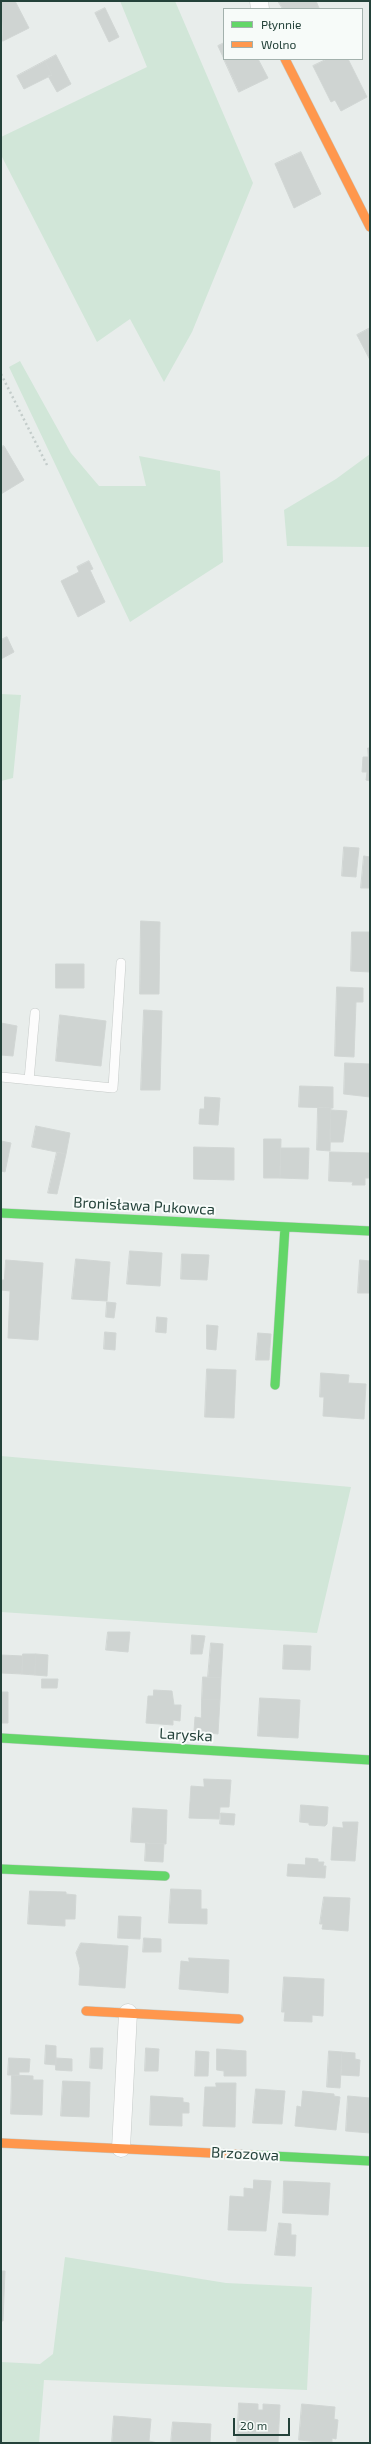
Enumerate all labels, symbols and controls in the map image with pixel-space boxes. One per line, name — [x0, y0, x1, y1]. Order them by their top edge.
legend — [223, 8, 363, 60]
text: Płynnie — [261, 17, 301, 31]
text: Wolno — [261, 37, 296, 51]
street label: Bronisława Pukowca — [73, 1193, 215, 1219]
street label: Laryska — [159, 1725, 213, 1745]
street label: Brzozowa — [211, 2143, 279, 2165]
scale bar — [235, 2410, 292, 2436]
text: 20 m — [240, 2418, 267, 2432]

